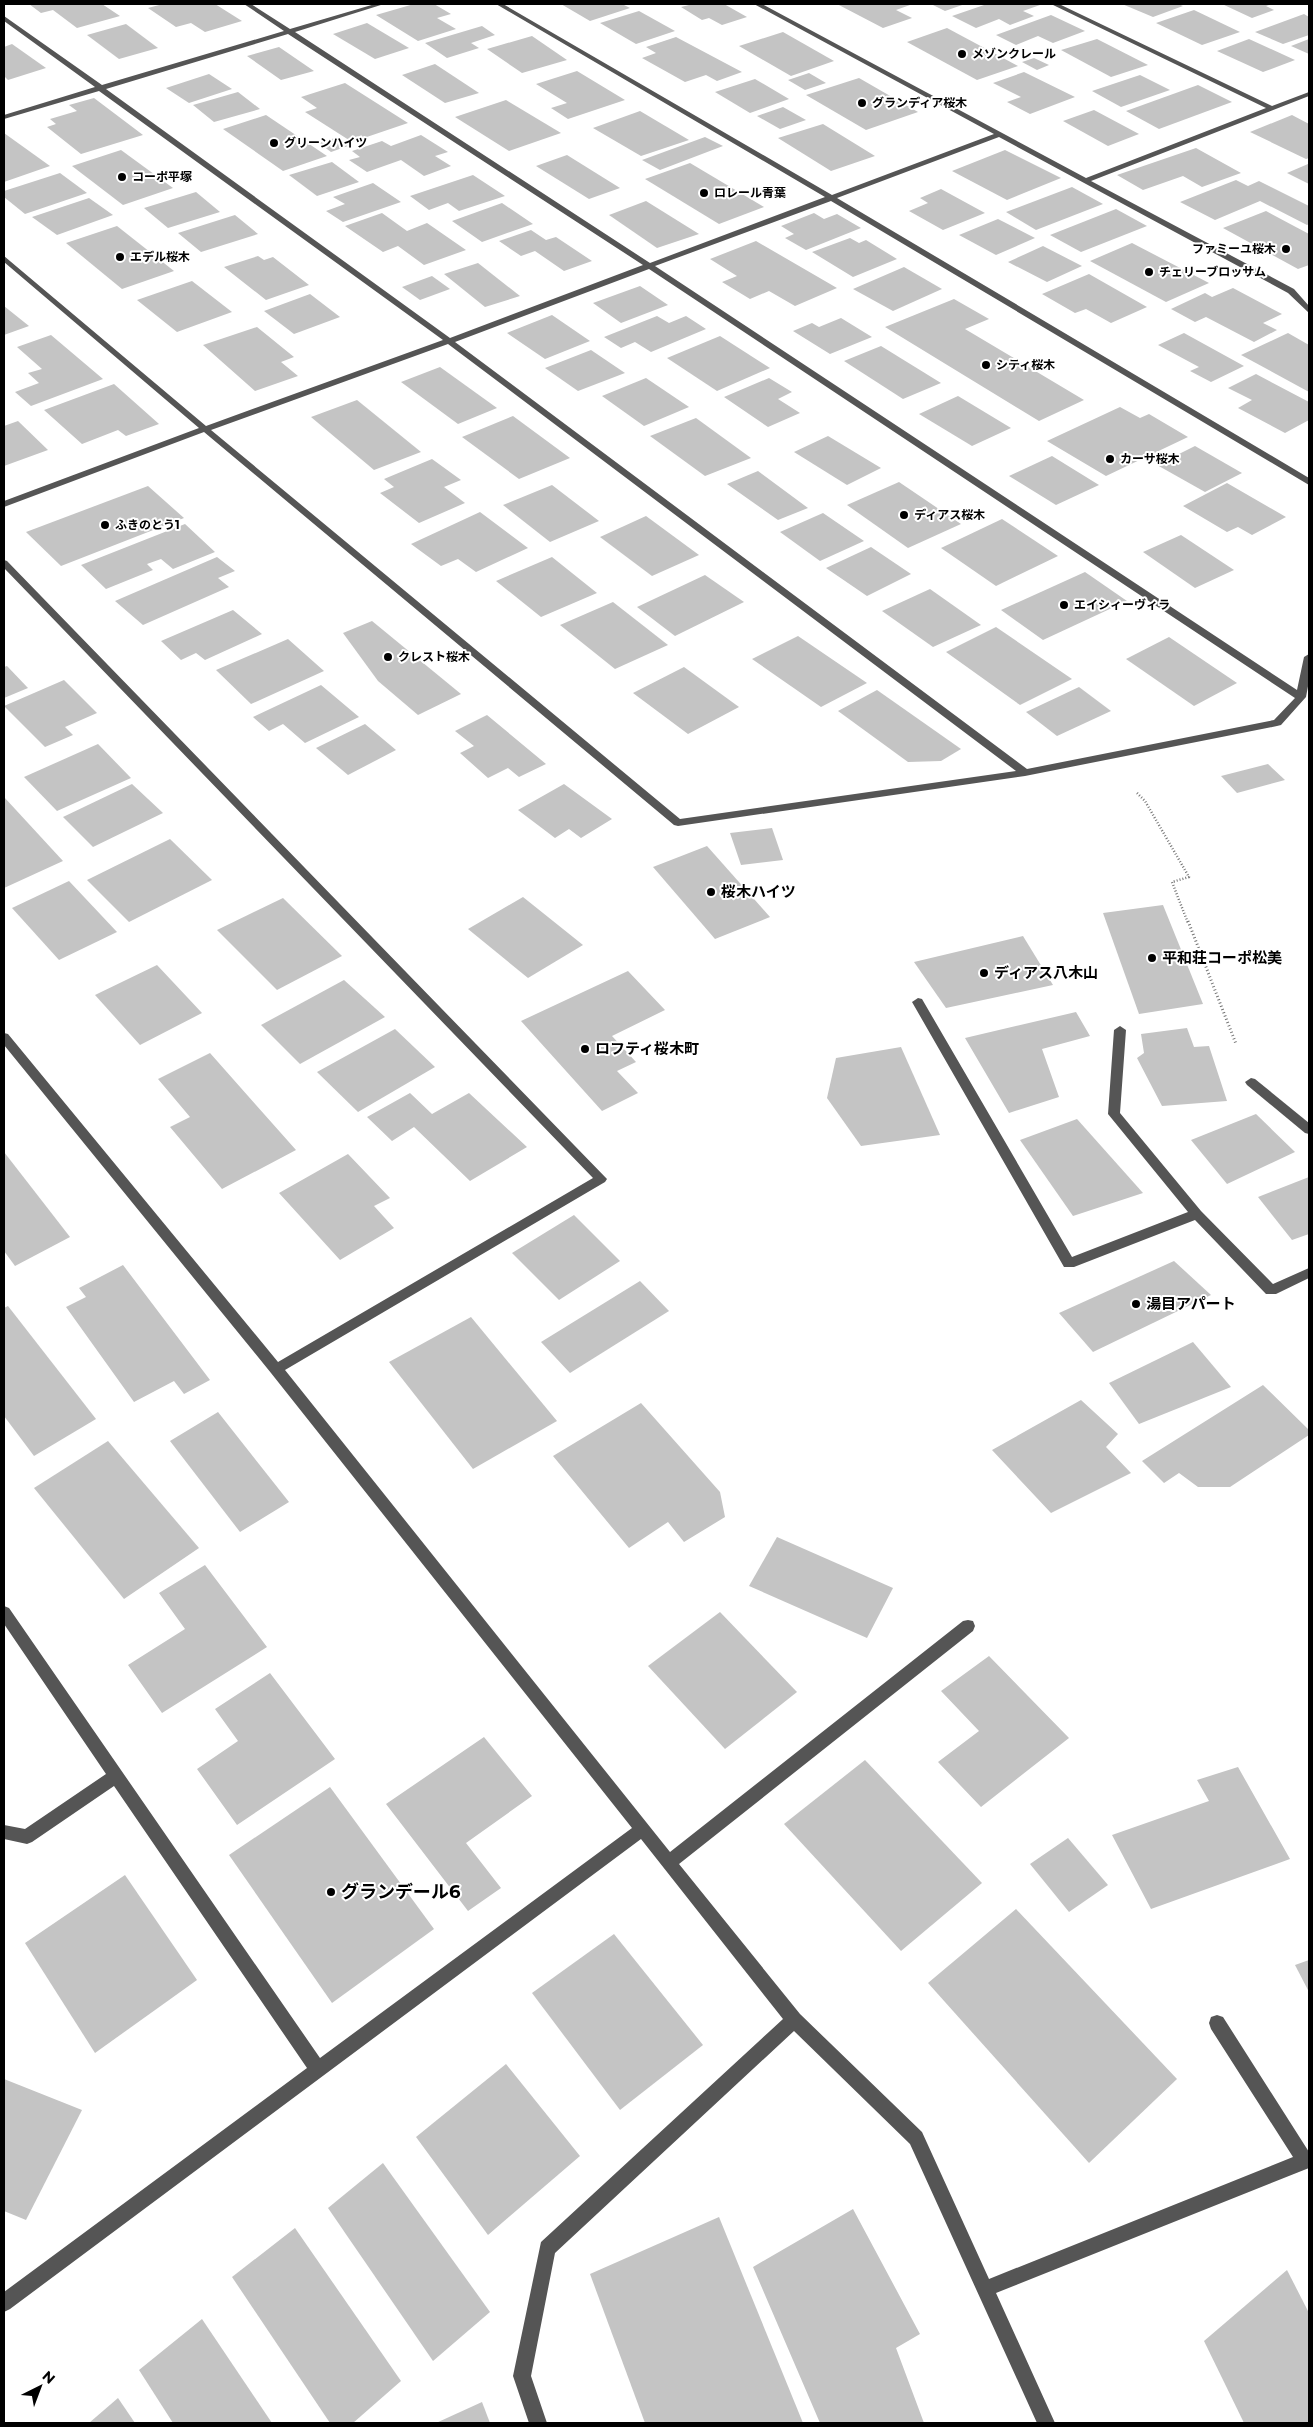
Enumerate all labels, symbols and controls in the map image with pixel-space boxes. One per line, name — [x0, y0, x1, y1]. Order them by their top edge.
place label: メゾンクレール — [972, 46, 1056, 61]
marker: メゾンクレール — [956, 48, 968, 60]
place label: グランディア桜木 — [872, 95, 967, 110]
marker: グランディア桜木 — [856, 97, 868, 109]
place label: グリーンハイツ — [284, 135, 367, 150]
marker: グリーンハイツ — [268, 137, 280, 149]
place label: コーポ平塚 — [132, 169, 192, 184]
marker: コーポ平塚 — [116, 171, 128, 183]
place label: ロレール青葉 — [714, 185, 786, 200]
marker: ロレール青葉 — [698, 187, 710, 199]
place label: ファミーユ桜木 — [1192, 241, 1276, 256]
marker: ファミーユ桜木 — [1280, 243, 1292, 255]
place label: エデル桜木 — [130, 249, 190, 264]
marker: エデル桜木 — [114, 251, 126, 263]
place label: チェリーブロッサム — [1159, 264, 1266, 279]
marker: チェリーブロッサム — [1143, 266, 1155, 278]
place label: シティ桜木 — [996, 357, 1055, 372]
marker: シティ桜木 — [980, 359, 992, 371]
place label: カーサ桜木 — [1120, 451, 1180, 466]
marker: カーサ桜木 — [1104, 453, 1116, 465]
place label: ディアス桜木 — [914, 507, 985, 522]
marker: ディアス桜木 — [898, 509, 910, 521]
place label: ふきのとう1 — [115, 517, 180, 532]
marker: ふきのとう1 — [99, 519, 111, 531]
place label: エイシィーヴィラ — [1074, 597, 1170, 612]
marker: エイシィーヴィラ — [1058, 599, 1070, 611]
place label: クレスト桜木 — [398, 649, 470, 664]
marker: クレスト桜木 — [382, 651, 394, 663]
place label: 桜木ハイツ — [721, 882, 796, 901]
marker: 桜木ハイツ — [705, 886, 717, 898]
place label: 平和荘コーポ松美 — [1162, 948, 1282, 967]
marker: 平和荘コーポ松美 — [1146, 952, 1158, 964]
place label: ディアス八木山 — [994, 963, 1098, 982]
marker: ディアス八木山 — [978, 967, 990, 979]
place label: ロフティ桜木町 — [595, 1039, 699, 1058]
marker: ロフティ桜木町 — [579, 1043, 591, 1055]
place label: 湯目アパート — [1146, 1294, 1236, 1313]
marker: 湯目アパート — [1130, 1298, 1142, 1310]
place label: グランデール6 — [341, 1881, 461, 1903]
marker: グランデール6 — [325, 1886, 337, 1898]
north arrow — [15, 2362, 65, 2412]
text: N — [38, 2367, 59, 2388]

